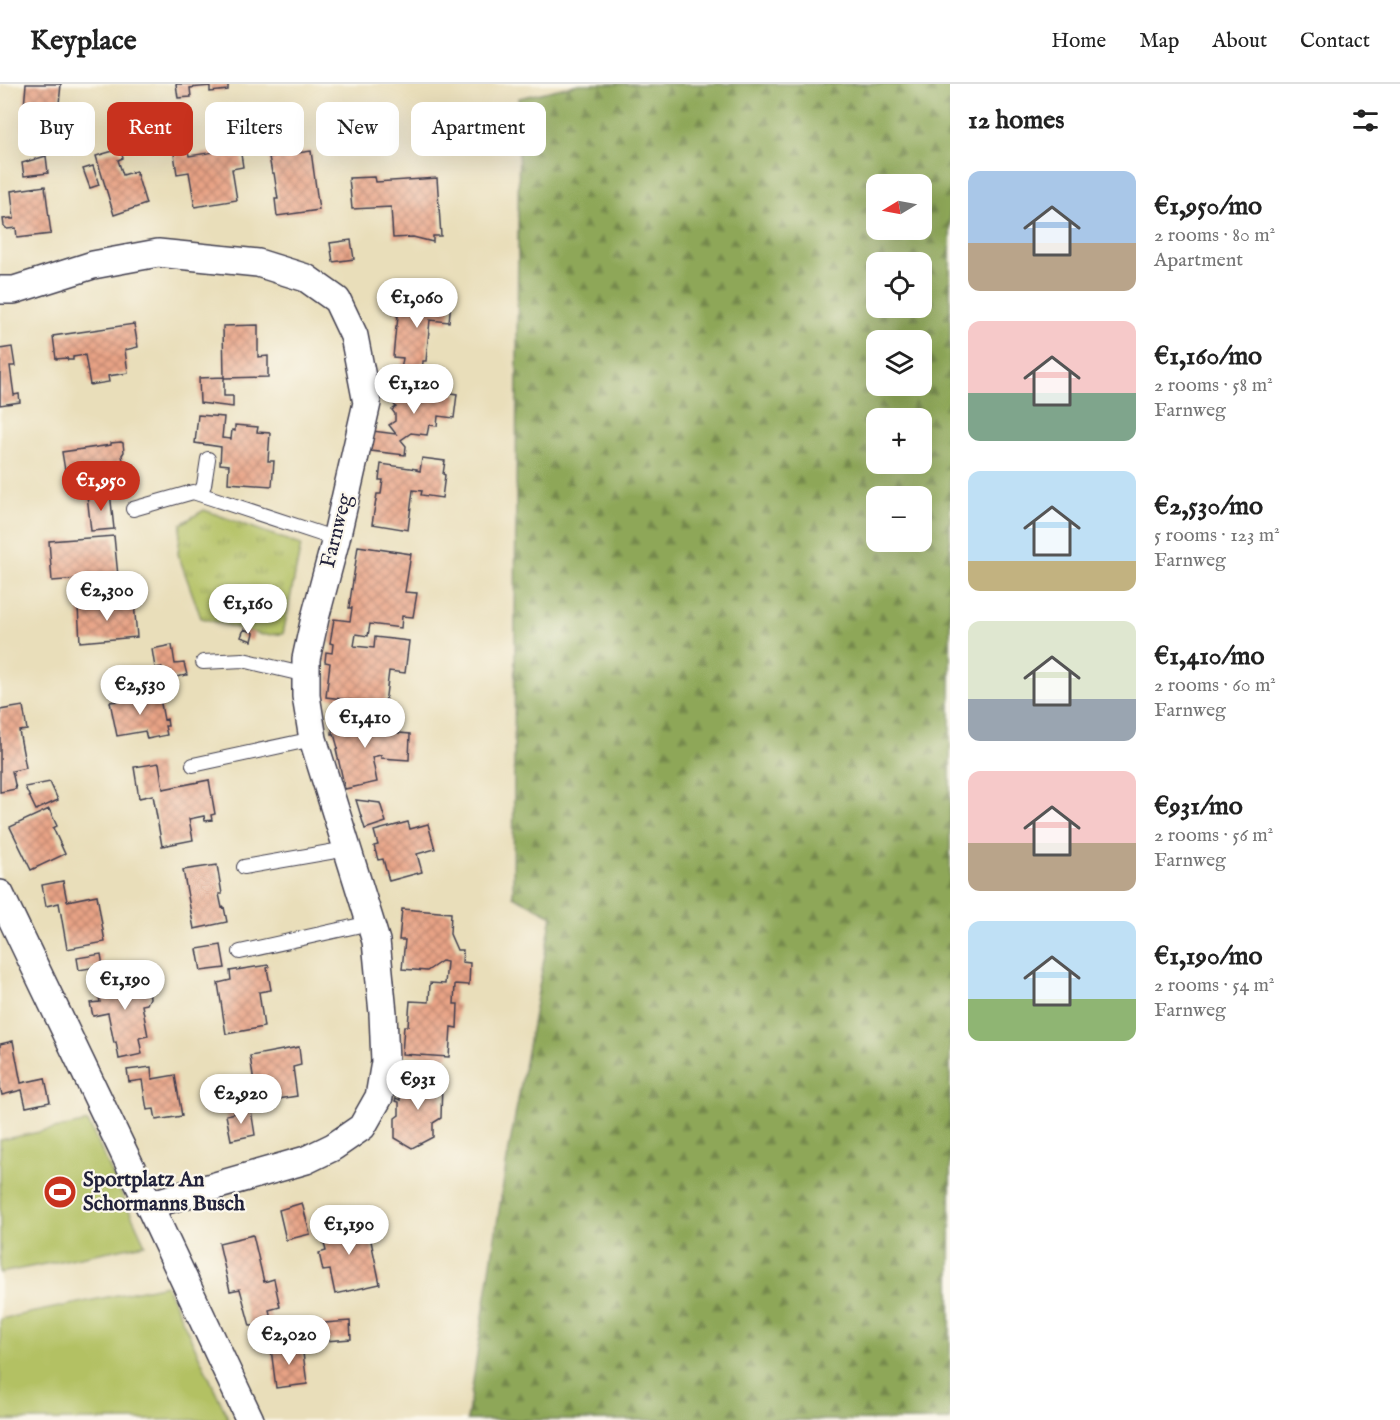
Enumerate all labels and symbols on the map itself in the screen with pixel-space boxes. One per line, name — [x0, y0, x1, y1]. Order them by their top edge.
north arrow — [866, 174, 932, 240]
pin: €1,060 — [368, 278, 466, 329]
pin: €1,120 — [365, 364, 463, 415]
pin: €1,950 — [52, 461, 150, 512]
street label: Farnweg — [315, 491, 359, 571]
pin: €2,300 — [58, 571, 156, 622]
pin: €1,160 — [199, 584, 297, 635]
pin: €2,530 — [91, 665, 189, 716]
pin: €1,410 — [316, 698, 414, 749]
pin: €1,190 — [76, 960, 174, 1011]
pin: €931 — [382, 1060, 454, 1111]
pin: €2,920 — [192, 1074, 290, 1125]
place label: Sportplatz An Schormanns Busch — [83, 1167, 246, 1218]
sports icon: Sportplatz An Schormanns Busch — [42, 1174, 78, 1210]
pin: €1,190 — [300, 1205, 398, 1256]
pin: €2,020 — [240, 1315, 338, 1366]

